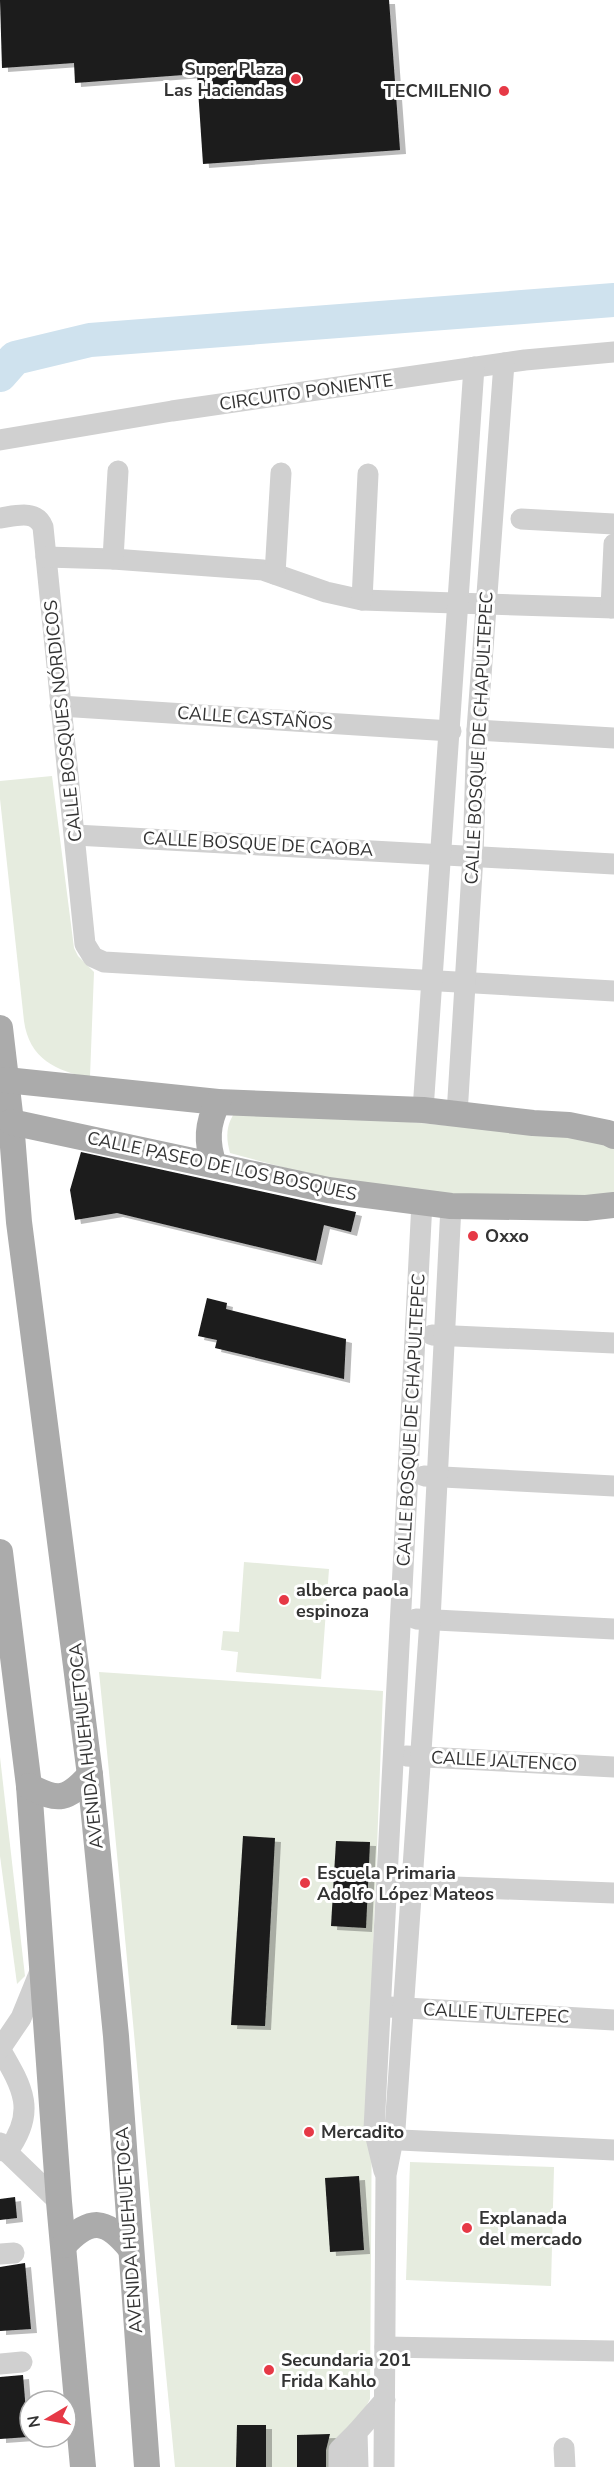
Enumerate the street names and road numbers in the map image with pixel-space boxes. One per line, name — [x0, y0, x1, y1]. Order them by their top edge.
street label: CIRCUITO PONIENTE — [218, 368, 394, 416]
street label: CALLE BOSQUE DE CHAPULTEPEC — [459, 591, 499, 885]
street label: CALLE BOSQUES NÓRDICOS — [38, 599, 88, 843]
street label: CALLE CASTAÑOS — [176, 701, 334, 735]
street label: CALLE BOSQUE DE CAOBA — [142, 826, 374, 862]
street label: CALLE PASEO DE LOS BOSQUES — [85, 1126, 359, 1206]
street label: CALLE BOSQUE DE CHAPULTEPEC — [391, 1273, 431, 1567]
street label: AVENIDA HUEHUETOCA — [63, 1642, 109, 1850]
street label: CALLE JALTENCO — [430, 1745, 578, 1777]
street label: CALLE TULTEPEC — [422, 1997, 570, 2029]
street label: AVENIDA HUEHUETOCA — [110, 2126, 148, 2334]

